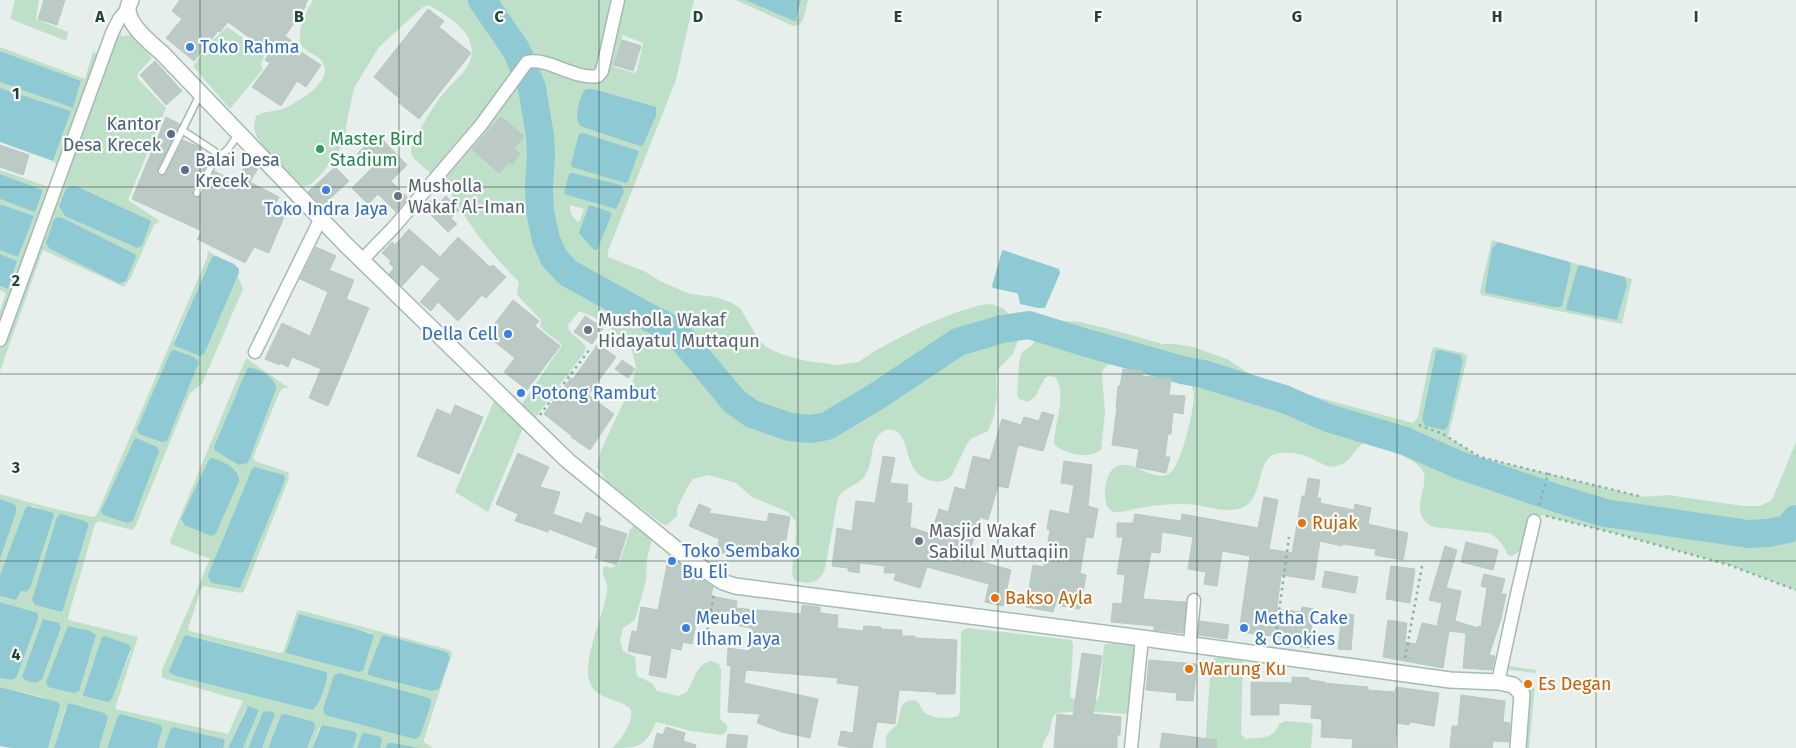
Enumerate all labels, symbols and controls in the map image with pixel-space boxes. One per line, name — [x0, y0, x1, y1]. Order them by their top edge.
text: A — [94, 7, 105, 26]
text: B — [294, 7, 304, 26]
text: C — [494, 7, 504, 26]
text: D — [693, 7, 703, 26]
text: E — [894, 7, 902, 26]
text: F — [1094, 7, 1102, 26]
text: G — [1292, 7, 1302, 26]
text: H — [1492, 7, 1502, 26]
text: I — [1694, 7, 1698, 26]
place label: Toko Rahma — [200, 36, 299, 58]
marker: Toko Rahma — [184, 41, 196, 53]
text: 1 — [12, 84, 20, 103]
place label: Kantor Desa Krecek — [63, 113, 162, 156]
marker: Kantor Desa Krecek — [165, 128, 177, 140]
place label: Master Bird Stadium — [330, 128, 423, 171]
marker: Master Bird Stadium — [314, 143, 326, 155]
place label: Balai Desa Krecek — [195, 149, 280, 192]
marker: Balai Desa Krecek — [179, 164, 191, 176]
place label: Musholla Wakaf Al-Iman — [408, 175, 525, 218]
marker: Toko Indra Jaya — [320, 184, 332, 196]
marker: Musholla Wakaf Al-Iman — [392, 190, 404, 202]
place label: Toko Indra Jaya — [264, 198, 388, 220]
text: 2 — [12, 271, 20, 290]
place label: Musholla Wakaf Hidayatul Muttaqun — [598, 309, 760, 352]
place label: Della Cell — [422, 323, 498, 345]
marker: Musholla Wakaf Hidayatul Muttaqun — [582, 324, 594, 336]
marker: Della Cell — [502, 328, 514, 340]
place label: Potong Rambut — [531, 382, 657, 404]
marker: Potong Rambut — [515, 387, 527, 399]
text: 3 — [11, 458, 20, 477]
place label: Rujak — [1312, 512, 1358, 534]
marker: Rujak — [1296, 517, 1308, 529]
place label: Masjid Wakaf Sabilul Muttaqiin — [929, 520, 1069, 563]
marker: Masjid Wakaf Sabilul Muttaqiin — [913, 535, 925, 547]
place label: Toko Sembako Bu Eli — [682, 540, 800, 583]
marker: Toko Sembako Bu Eli — [666, 555, 678, 567]
place label: Bakso Ayla — [1005, 587, 1093, 609]
marker: Bakso Ayla — [989, 592, 1001, 604]
place label: Meubel Ilham Jaya — [696, 607, 781, 650]
place label: Metha Cake & Cookies — [1254, 607, 1348, 650]
marker: Meubel Ilham Jaya — [680, 622, 692, 634]
marker: Metha Cake & Cookies — [1238, 622, 1250, 634]
text: 4 — [11, 645, 21, 664]
place label: Warung Ku — [1199, 658, 1286, 680]
marker: Warung Ku — [1183, 663, 1195, 675]
place label: Es Degan — [1538, 673, 1611, 695]
marker: Es Degan — [1522, 678, 1534, 690]

